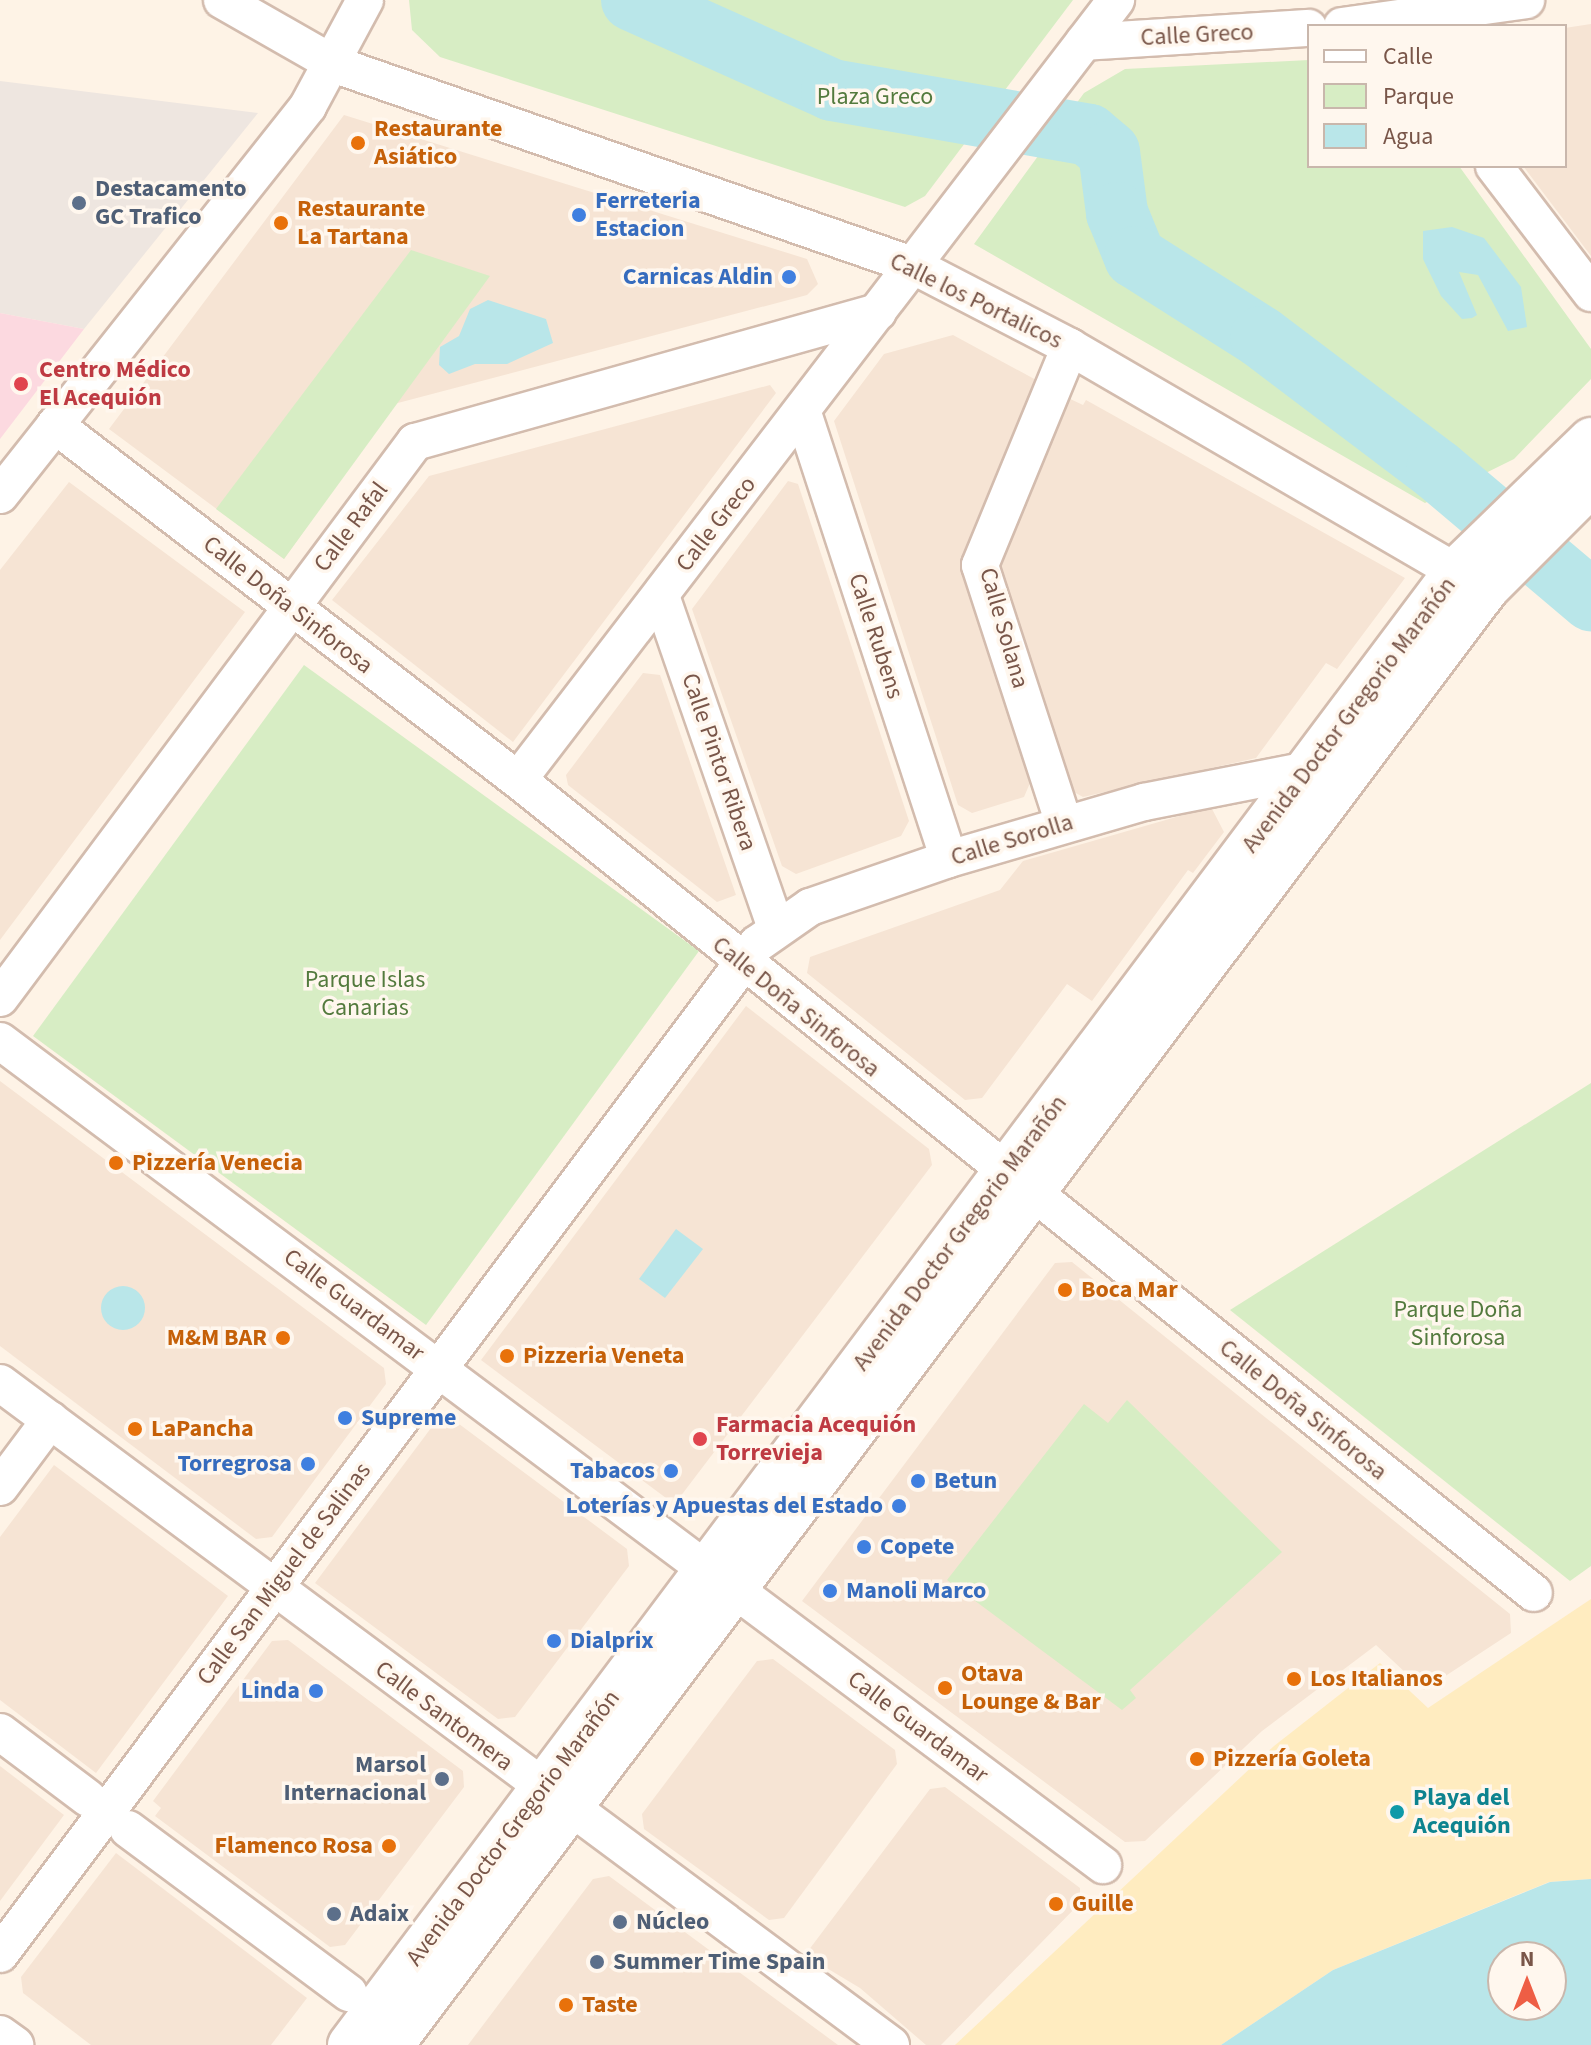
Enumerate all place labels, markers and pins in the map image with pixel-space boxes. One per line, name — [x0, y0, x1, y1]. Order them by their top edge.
place label: Restaurante Asiático — [374, 115, 502, 171]
marker: Restaurante Asiático — [349, 134, 367, 152]
place label: Destacamento GC Trafico — [95, 175, 247, 231]
place label: Ferreteria Estacion — [595, 187, 701, 243]
marker: Destacamento GC Trafico — [70, 194, 88, 212]
place label: Restaurante La Tartana — [297, 195, 425, 251]
marker: Ferreteria Estacion — [570, 206, 588, 224]
marker: Restaurante La Tartana — [272, 214, 290, 232]
place label: Carnicas Aldin — [623, 263, 773, 291]
marker: Carnicas Aldin — [780, 268, 798, 286]
place label: Centro Médico El Acequión — [39, 356, 191, 412]
marker: Centro Médico El Acequión — [10, 373, 32, 395]
place label: Pizzería Venecia — [132, 1149, 303, 1177]
marker: Pizzería Venecia — [107, 1154, 125, 1172]
place label: Boca Mar — [1081, 1276, 1178, 1304]
marker: Boca Mar — [1056, 1281, 1074, 1299]
place label: M&M BAR — [167, 1324, 267, 1352]
marker: M&M BAR — [274, 1329, 292, 1347]
place label: Pizzeria Veneta — [523, 1342, 684, 1370]
marker: Pizzeria Veneta — [498, 1347, 516, 1365]
place label: Supreme — [361, 1404, 456, 1432]
marker: Supreme — [336, 1409, 354, 1427]
place label: Farmacia Acequión Torrevieja — [716, 1411, 916, 1467]
place label: LaPancha — [151, 1415, 254, 1443]
marker: LaPancha — [126, 1420, 144, 1438]
marker: Farmacia Acequión Torrevieja — [691, 1430, 709, 1448]
place label: Torregrosa — [177, 1450, 292, 1478]
marker: Torregrosa — [299, 1455, 317, 1473]
place label: Tabacos — [570, 1457, 655, 1485]
marker: Tabacos — [662, 1462, 680, 1480]
place label: Betun — [934, 1467, 997, 1495]
marker: Betun — [909, 1472, 927, 1490]
place label: Loterías y Apuestas del Estado — [565, 1492, 883, 1520]
marker: Loterías y Apuestas del Estado — [890, 1497, 908, 1515]
place label: Copete — [880, 1533, 954, 1561]
marker: Copete — [855, 1538, 873, 1556]
place label: Manoli Marco — [846, 1577, 986, 1605]
marker: Manoli Marco — [821, 1582, 839, 1600]
place label: Dialprix — [570, 1627, 654, 1655]
marker: Dialprix — [545, 1632, 563, 1650]
place label: Otava Lounge & Bar — [961, 1660, 1101, 1716]
place label: Los Italianos — [1310, 1665, 1443, 1693]
marker: Los Italianos — [1285, 1670, 1303, 1688]
place label: Linda — [241, 1677, 300, 1705]
marker: Otava Lounge & Bar — [936, 1679, 954, 1697]
marker: Linda — [307, 1682, 325, 1700]
place label: Pizzería Goleta — [1213, 1745, 1371, 1773]
marker: Pizzería Goleta — [1188, 1750, 1206, 1768]
place label: Marsol Internacional — [284, 1751, 426, 1807]
marker: Marsol Internacional — [433, 1770, 451, 1788]
place label: Playa del Acequión — [1413, 1784, 1511, 1840]
marker: Playa del Acequión — [1388, 1803, 1406, 1821]
place label: Flamenco Rosa — [215, 1832, 373, 1860]
marker: Flamenco Rosa — [380, 1837, 398, 1855]
place label: Guille — [1072, 1890, 1134, 1918]
marker: Guille — [1047, 1895, 1065, 1913]
place label: Adaix — [350, 1900, 409, 1928]
marker: Adaix — [325, 1905, 343, 1923]
place label: Núcleo — [636, 1908, 709, 1936]
marker: Núcleo — [611, 1913, 629, 1931]
place label: Summer Time Spain — [613, 1948, 825, 1976]
marker: Summer Time Spain — [588, 1953, 606, 1971]
place label: Taste — [582, 1991, 638, 2019]
marker: Taste — [557, 1996, 575, 2014]

